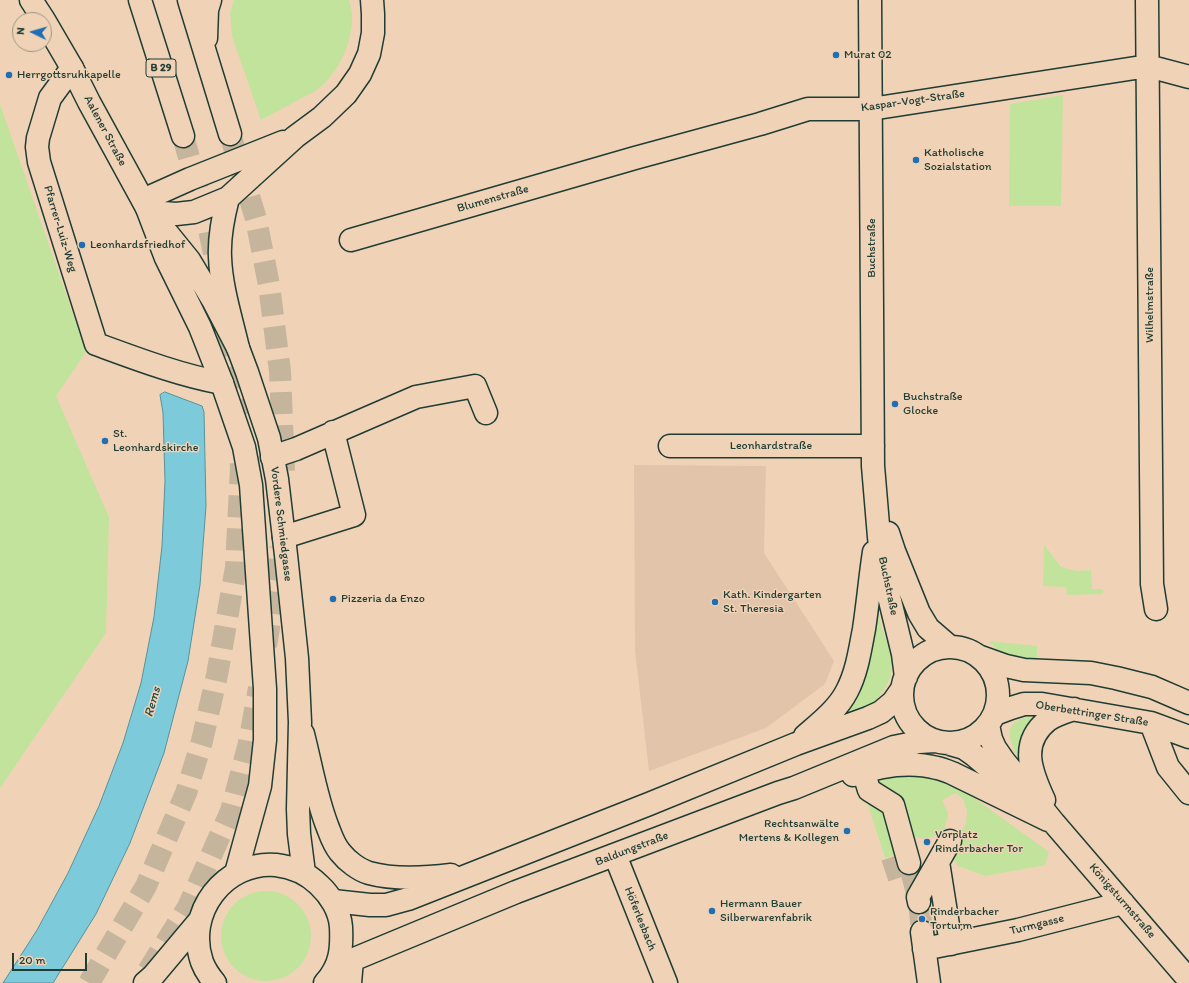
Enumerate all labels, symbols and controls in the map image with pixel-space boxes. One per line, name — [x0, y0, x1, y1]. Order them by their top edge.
north arrow — [12, 12, 52, 52]
text: N — [14, 27, 27, 35]
place label: Murat 02 — [844, 48, 892, 62]
marker: Murat 02 — [831, 50, 841, 60]
road number: B 29 — [146, 59, 176, 77]
place label: Herrgottsruhkapelle — [17, 68, 121, 82]
marker: Herrgottsruhkapelle — [4, 70, 14, 80]
street label: Kaspar-Vogt-Straße — [860, 87, 966, 115]
street label: Aalener Straße — [80, 93, 130, 169]
place label: Katholische Sozialstation — [924, 146, 992, 174]
marker: Katholische Sozialstation — [911, 155, 921, 165]
street label: Blumenstraße — [456, 182, 530, 216]
street label: Pfarrer-Luiz-Weg — [40, 184, 80, 274]
street label: Buchstraße — [865, 218, 879, 278]
place label: Leonhardsfriedhof — [90, 238, 185, 252]
marker: Leonhardsfriedhof — [77, 240, 87, 250]
street label: Wilhelmstraße — [1143, 267, 1157, 343]
place label: Buchstraße Glocke — [903, 390, 963, 418]
marker: Buchstraße Glocke — [890, 399, 900, 409]
place label: St. Leonhardskirche — [113, 427, 198, 455]
marker: St. Leonhardskirche — [100, 436, 110, 446]
street label: Leonhardstraße — [730, 439, 812, 453]
street label: Vordere Schmiedgasse — [267, 466, 295, 582]
street label: Buchstraße — [875, 555, 901, 617]
place label: Kath. Kindergarten St. Theresia — [723, 588, 821, 616]
place label: Pizzeria da Enzo — [341, 592, 425, 606]
marker: Pizzeria da Enzo — [328, 594, 338, 604]
marker: Kath. Kindergarten St. Theresia — [710, 597, 720, 607]
water label: Rems — [141, 685, 165, 719]
street label: Oberbettringer Straße — [1034, 698, 1150, 730]
place label: Rechtsanwälte Mertens & Kollegen — [739, 817, 839, 845]
marker: Rechtsanwälte Mertens & Kollegen — [842, 826, 852, 836]
street label: Baldungstraße — [593, 828, 671, 870]
place label: Vorplatz Rinderbacher Tor — [935, 828, 1023, 856]
marker: Vorplatz Rinderbacher Tor — [922, 837, 932, 847]
street label: Königsturmstraße — [1086, 861, 1158, 941]
street label: Höferlesbach — [621, 885, 659, 953]
place label: Hermann Bauer Silberwarenfabrik — [720, 897, 812, 925]
place label: Rinderbacher Torturm — [930, 905, 999, 933]
marker: Hermann Bauer Silberwarenfabrik — [707, 906, 717, 916]
street label: Turmgasse — [1008, 911, 1066, 939]
marker: Rinderbacher Torturm — [917, 914, 927, 924]
scale bar — [14, 945, 89, 971]
text: 20 m — [19, 953, 46, 967]

